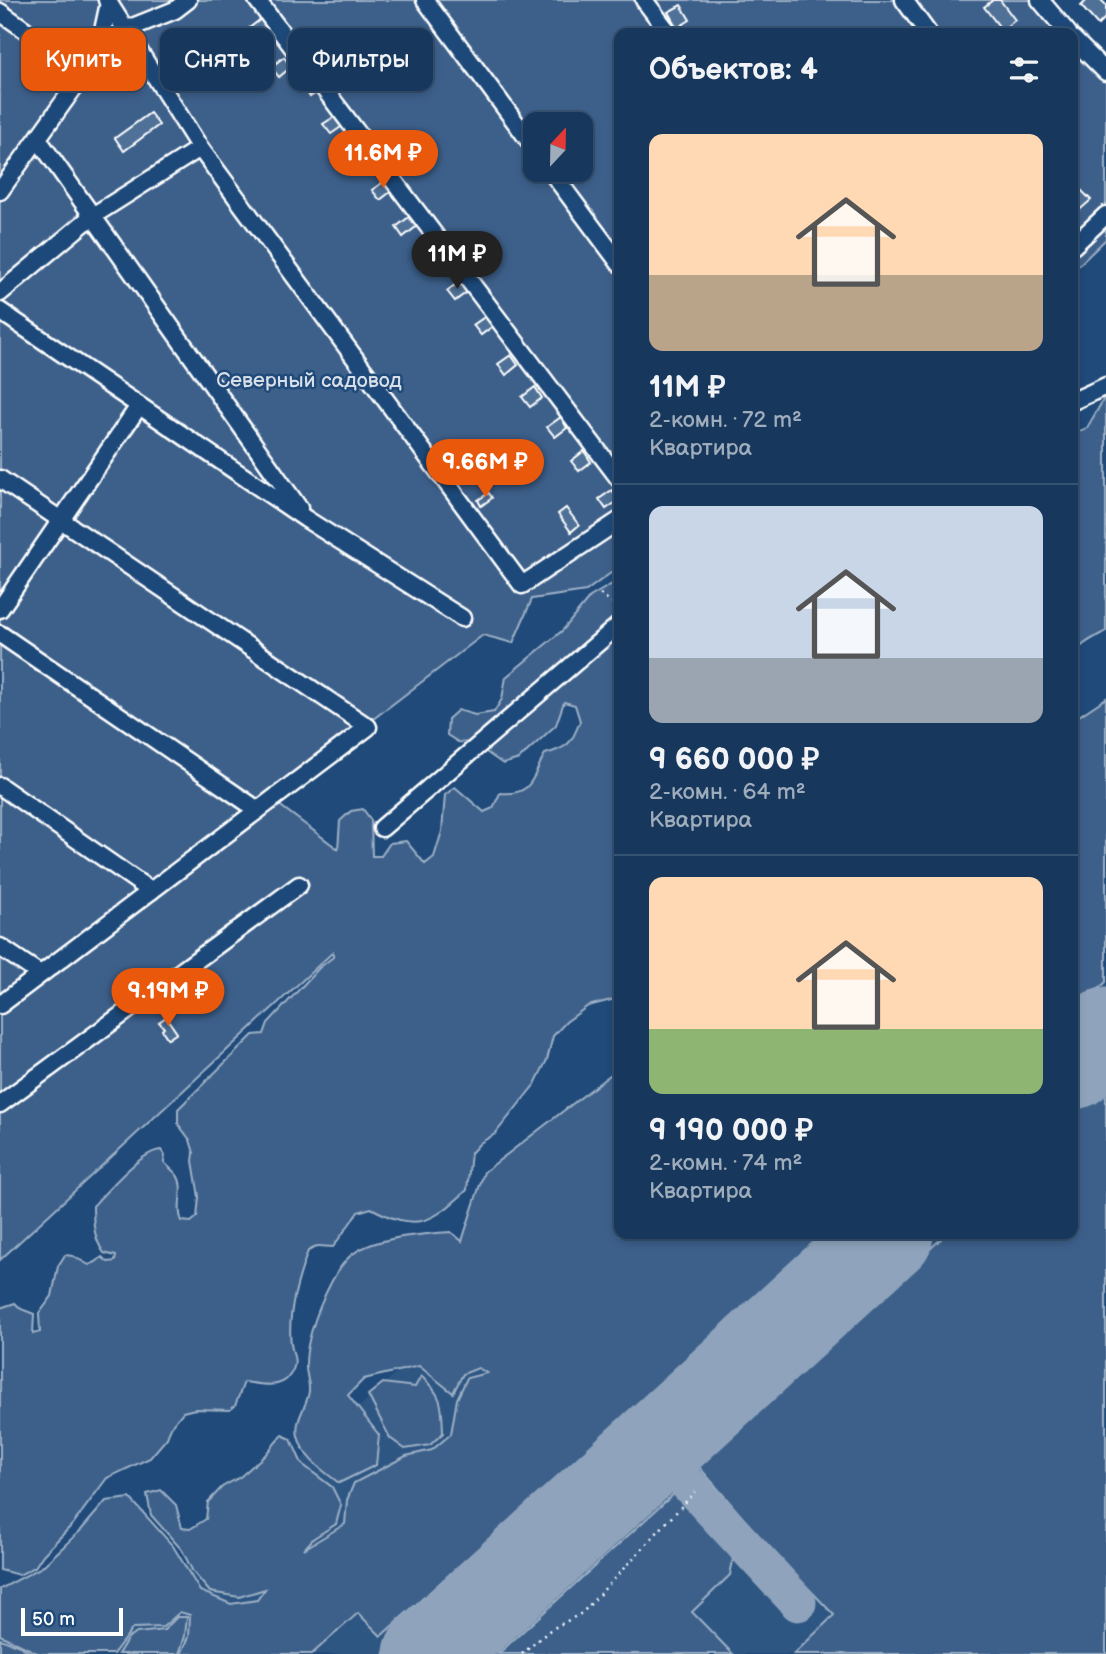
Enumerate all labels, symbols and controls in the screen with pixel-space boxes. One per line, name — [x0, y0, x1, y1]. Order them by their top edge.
chip: Купить — [21, 28, 146, 91]
chip: Снять — [160, 28, 274, 91]
chip: Фильтры — [288, 28, 433, 91]
icon: filters — [1005, 51, 1043, 89]
text: Объектов: 4 — [649, 52, 818, 88]
north arrow — [523, 112, 593, 182]
map controls — [523, 112, 593, 182]
pin: 11.6M ₽ — [318, 130, 448, 190]
text: 11.6M ₽ — [344, 139, 422, 167]
icon: home — [783, 179, 909, 305]
pin: 11M ₽ — [408, 232, 506, 291]
text: 11M ₽ — [428, 240, 486, 268]
park label: Северный садовод — [216, 368, 402, 393]
text: 11M ₽ — [649, 370, 726, 406]
text: 2-комн. · 72 m² — [649, 406, 802, 434]
text: Квартира — [649, 434, 752, 462]
pin: 9.66M ₽ — [420, 440, 550, 499]
text: 9.66M ₽ — [442, 448, 528, 476]
icon: home — [783, 551, 909, 677]
text: 9 660 000 ₽ — [649, 742, 819, 778]
text: 2-комн. · 64 m² — [649, 778, 806, 806]
text: Квартира — [649, 806, 752, 834]
icon: home — [783, 922, 909, 1048]
pin: 9.19M ₽ — [103, 968, 233, 1028]
text: 9.19M ₽ — [127, 977, 209, 1005]
text: 9 190 000 ₽ — [649, 1113, 813, 1149]
text: 2-комн. · 74 m² — [649, 1149, 802, 1177]
text: Квартира — [649, 1177, 752, 1205]
scale bar — [21, 1605, 122, 1637]
text: 50 m — [32, 1608, 75, 1631]

